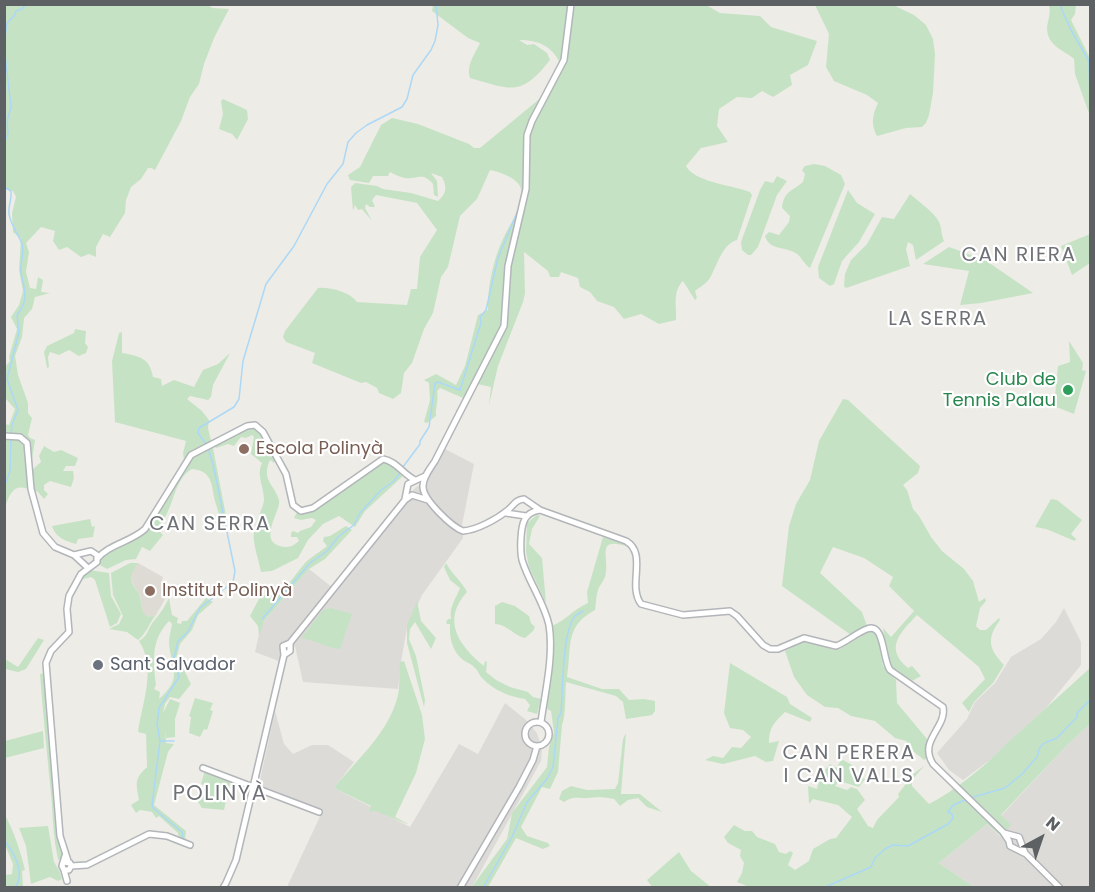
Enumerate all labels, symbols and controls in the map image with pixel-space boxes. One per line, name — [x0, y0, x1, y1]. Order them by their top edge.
district label: CAN RIERA — [962, 244, 1076, 268]
district label: LA SERRA — [888, 308, 988, 332]
place label: Club de Tennis Palau — [943, 369, 1056, 412]
marker: Club de Tennis Palau — [1061, 383, 1075, 397]
place label: Escola Polinyà — [256, 438, 383, 460]
marker: Escola Polinyà — [237, 442, 251, 456]
district label: CAN SERRA — [149, 513, 271, 537]
place label: Institut Polinyà — [162, 580, 292, 602]
marker: Institut Polinyà — [143, 584, 157, 598]
place label: Sant Salvador — [110, 654, 235, 676]
marker: Sant Salvador — [91, 658, 105, 672]
district label: CAN PERERA I CAN VALLS — [782, 742, 916, 789]
district label: POLINYÀ — [173, 782, 267, 808]
north arrow — [1011, 808, 1071, 868]
text: N — [1041, 811, 1065, 837]

